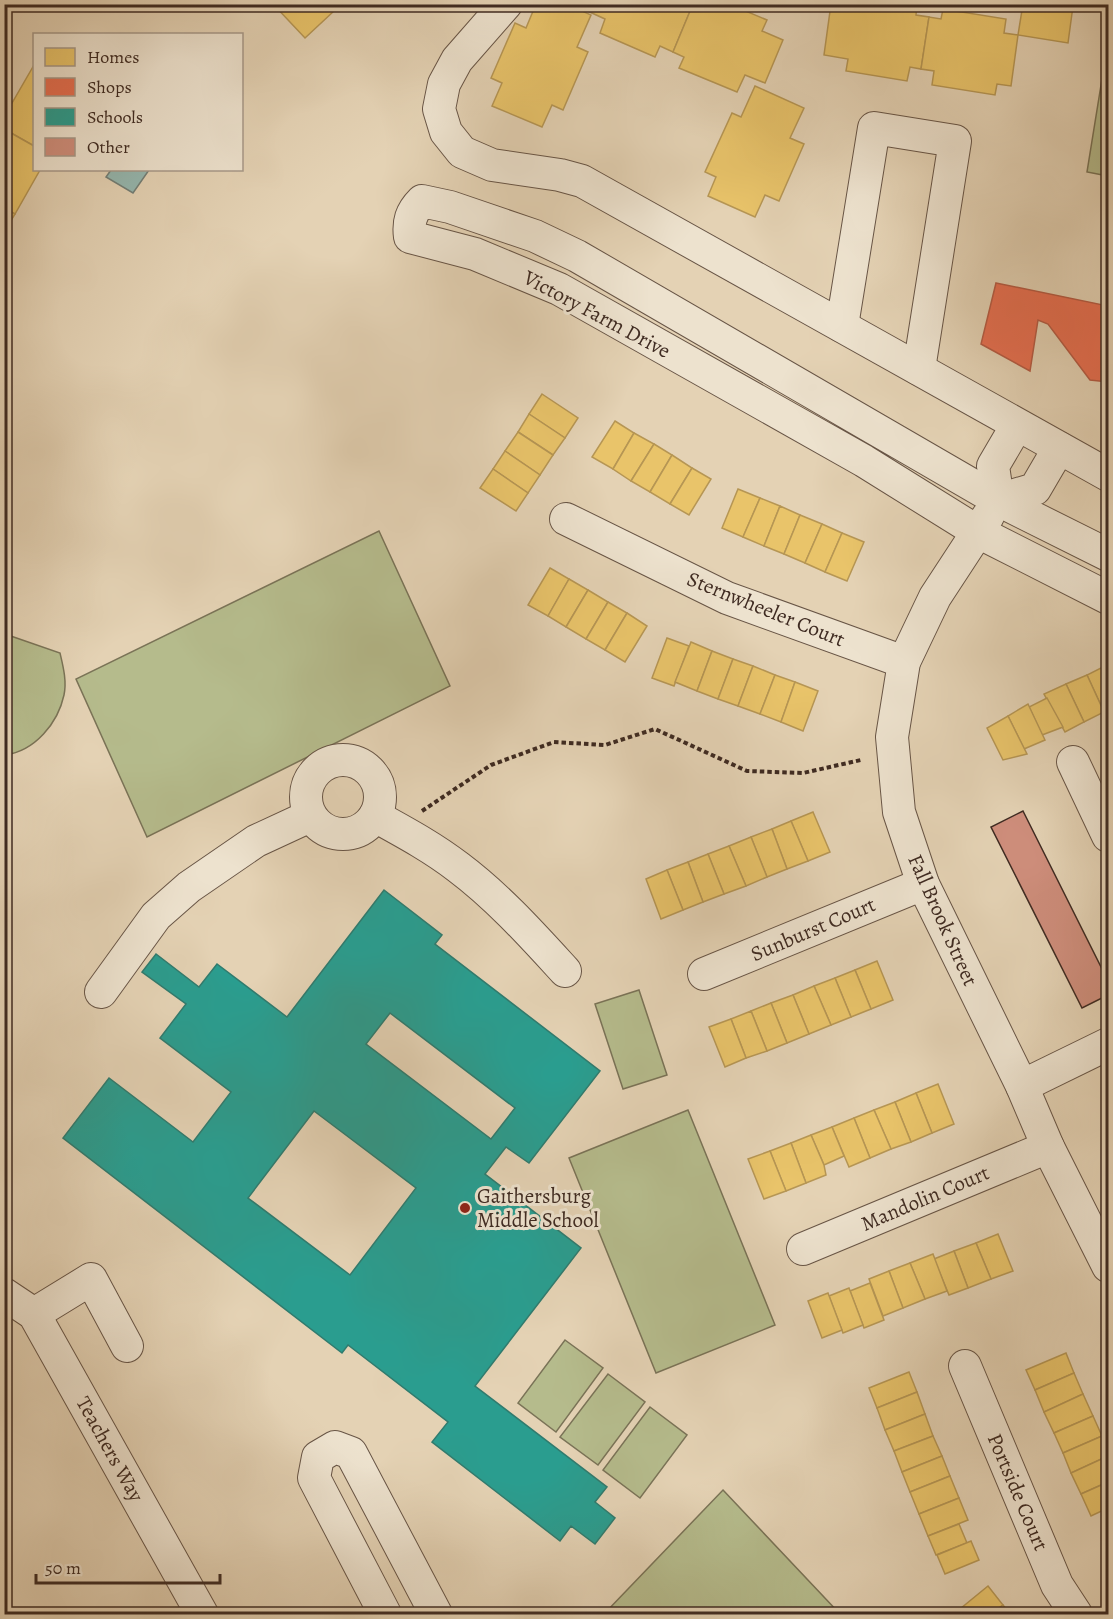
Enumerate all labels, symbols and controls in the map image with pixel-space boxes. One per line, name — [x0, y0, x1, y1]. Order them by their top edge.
legend — [33, 33, 243, 171]
text: Homes — [87, 45, 139, 69]
text: Shops — [87, 75, 132, 99]
text: Schools — [87, 105, 143, 129]
text: Other — [87, 135, 130, 159]
street label: Victory Farm Drive — [518, 263, 675, 365]
street label: Sternwheeler Court — [683, 565, 849, 653]
street label: Fall Brook Street — [901, 850, 985, 990]
street label: Sunburst Court — [746, 890, 880, 968]
street label: Mandolin Court — [857, 1158, 994, 1238]
place label: Gaithersburg Middle School — [477, 1182, 599, 1234]
marker: Gaithersburg Middle School — [458, 1201, 472, 1215]
street label: Teachers Way — [70, 1391, 151, 1507]
street label: Portside Court — [981, 1429, 1055, 1555]
scale bar — [36, 1547, 220, 1585]
text: 50 m — [45, 1556, 81, 1580]

